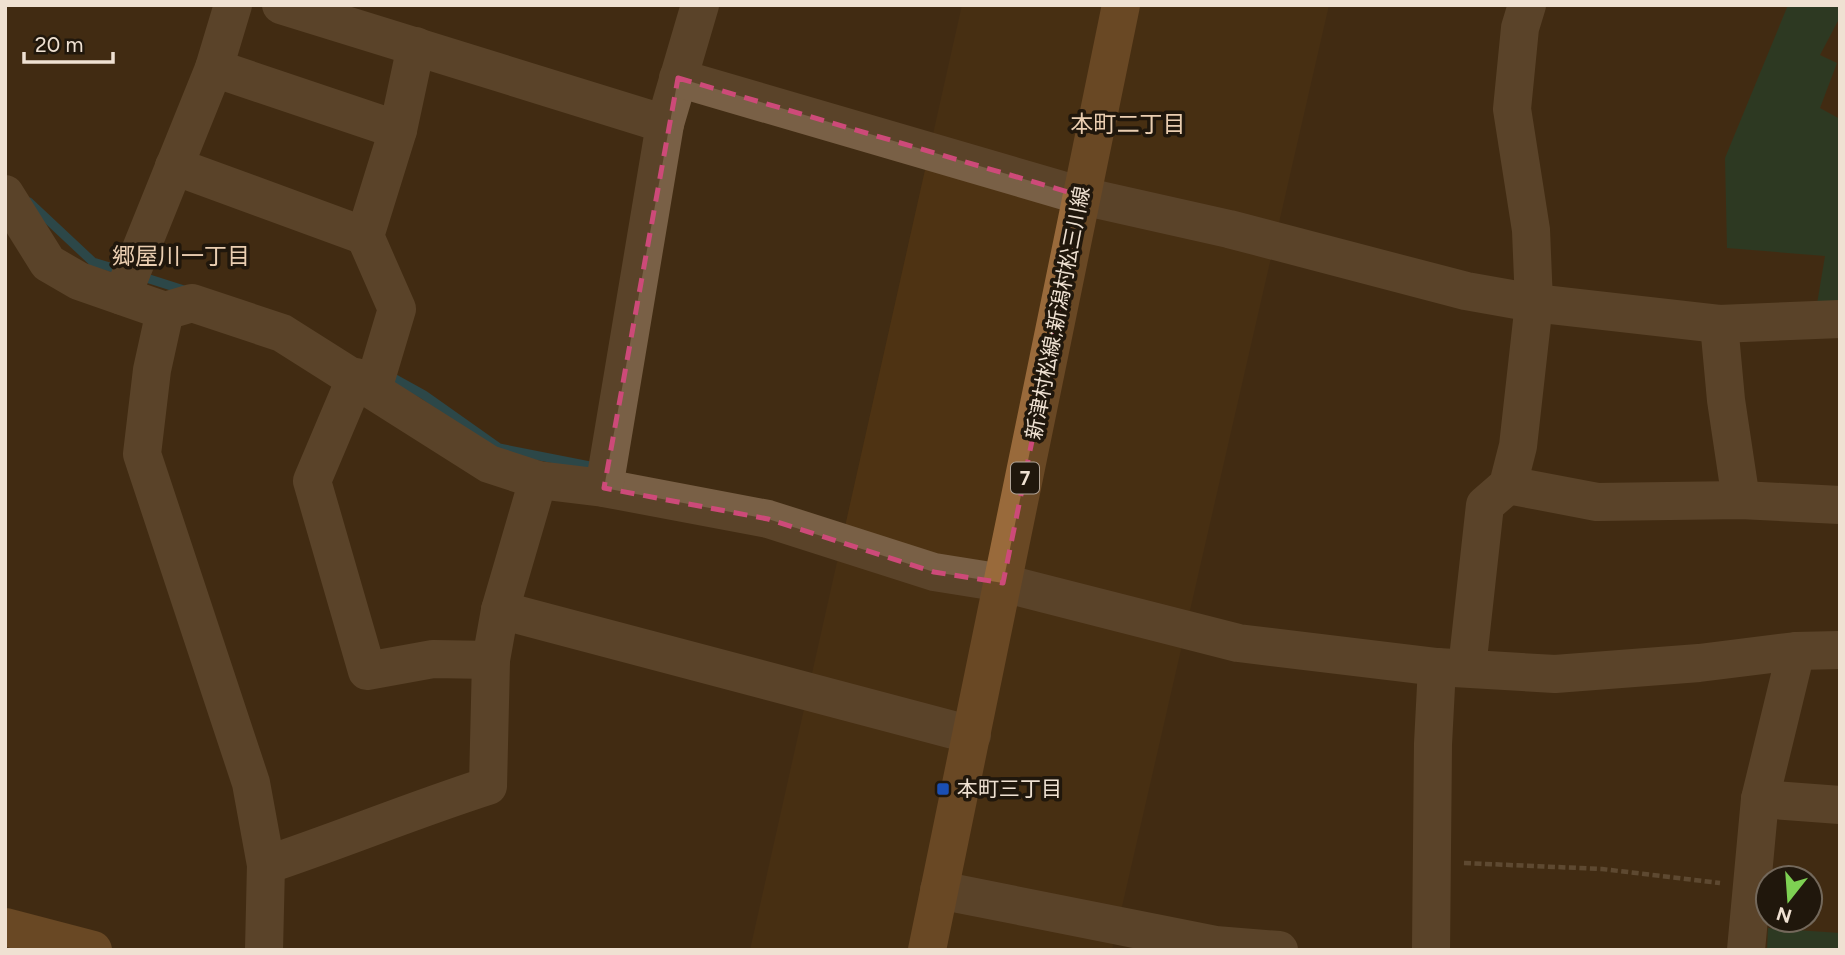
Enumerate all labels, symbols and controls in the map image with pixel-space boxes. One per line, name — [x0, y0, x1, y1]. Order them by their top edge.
scale bar — [24, 21, 114, 65]
text: 20 m — [35, 32, 83, 57]
district label: 本町二丁目 — [1071, 110, 1186, 138]
street label: 新津村松線;新潟村松三川線 — [1021, 184, 1094, 442]
district label: 郷屋川一丁目 — [112, 242, 250, 270]
road number: 7 — [1011, 463, 1039, 494]
place label: 本町三丁目 — [957, 776, 1062, 801]
marker: 本町三丁目 — [935, 781, 951, 797]
north arrow — [1754, 864, 1824, 934]
text: N — [1774, 902, 1795, 928]

